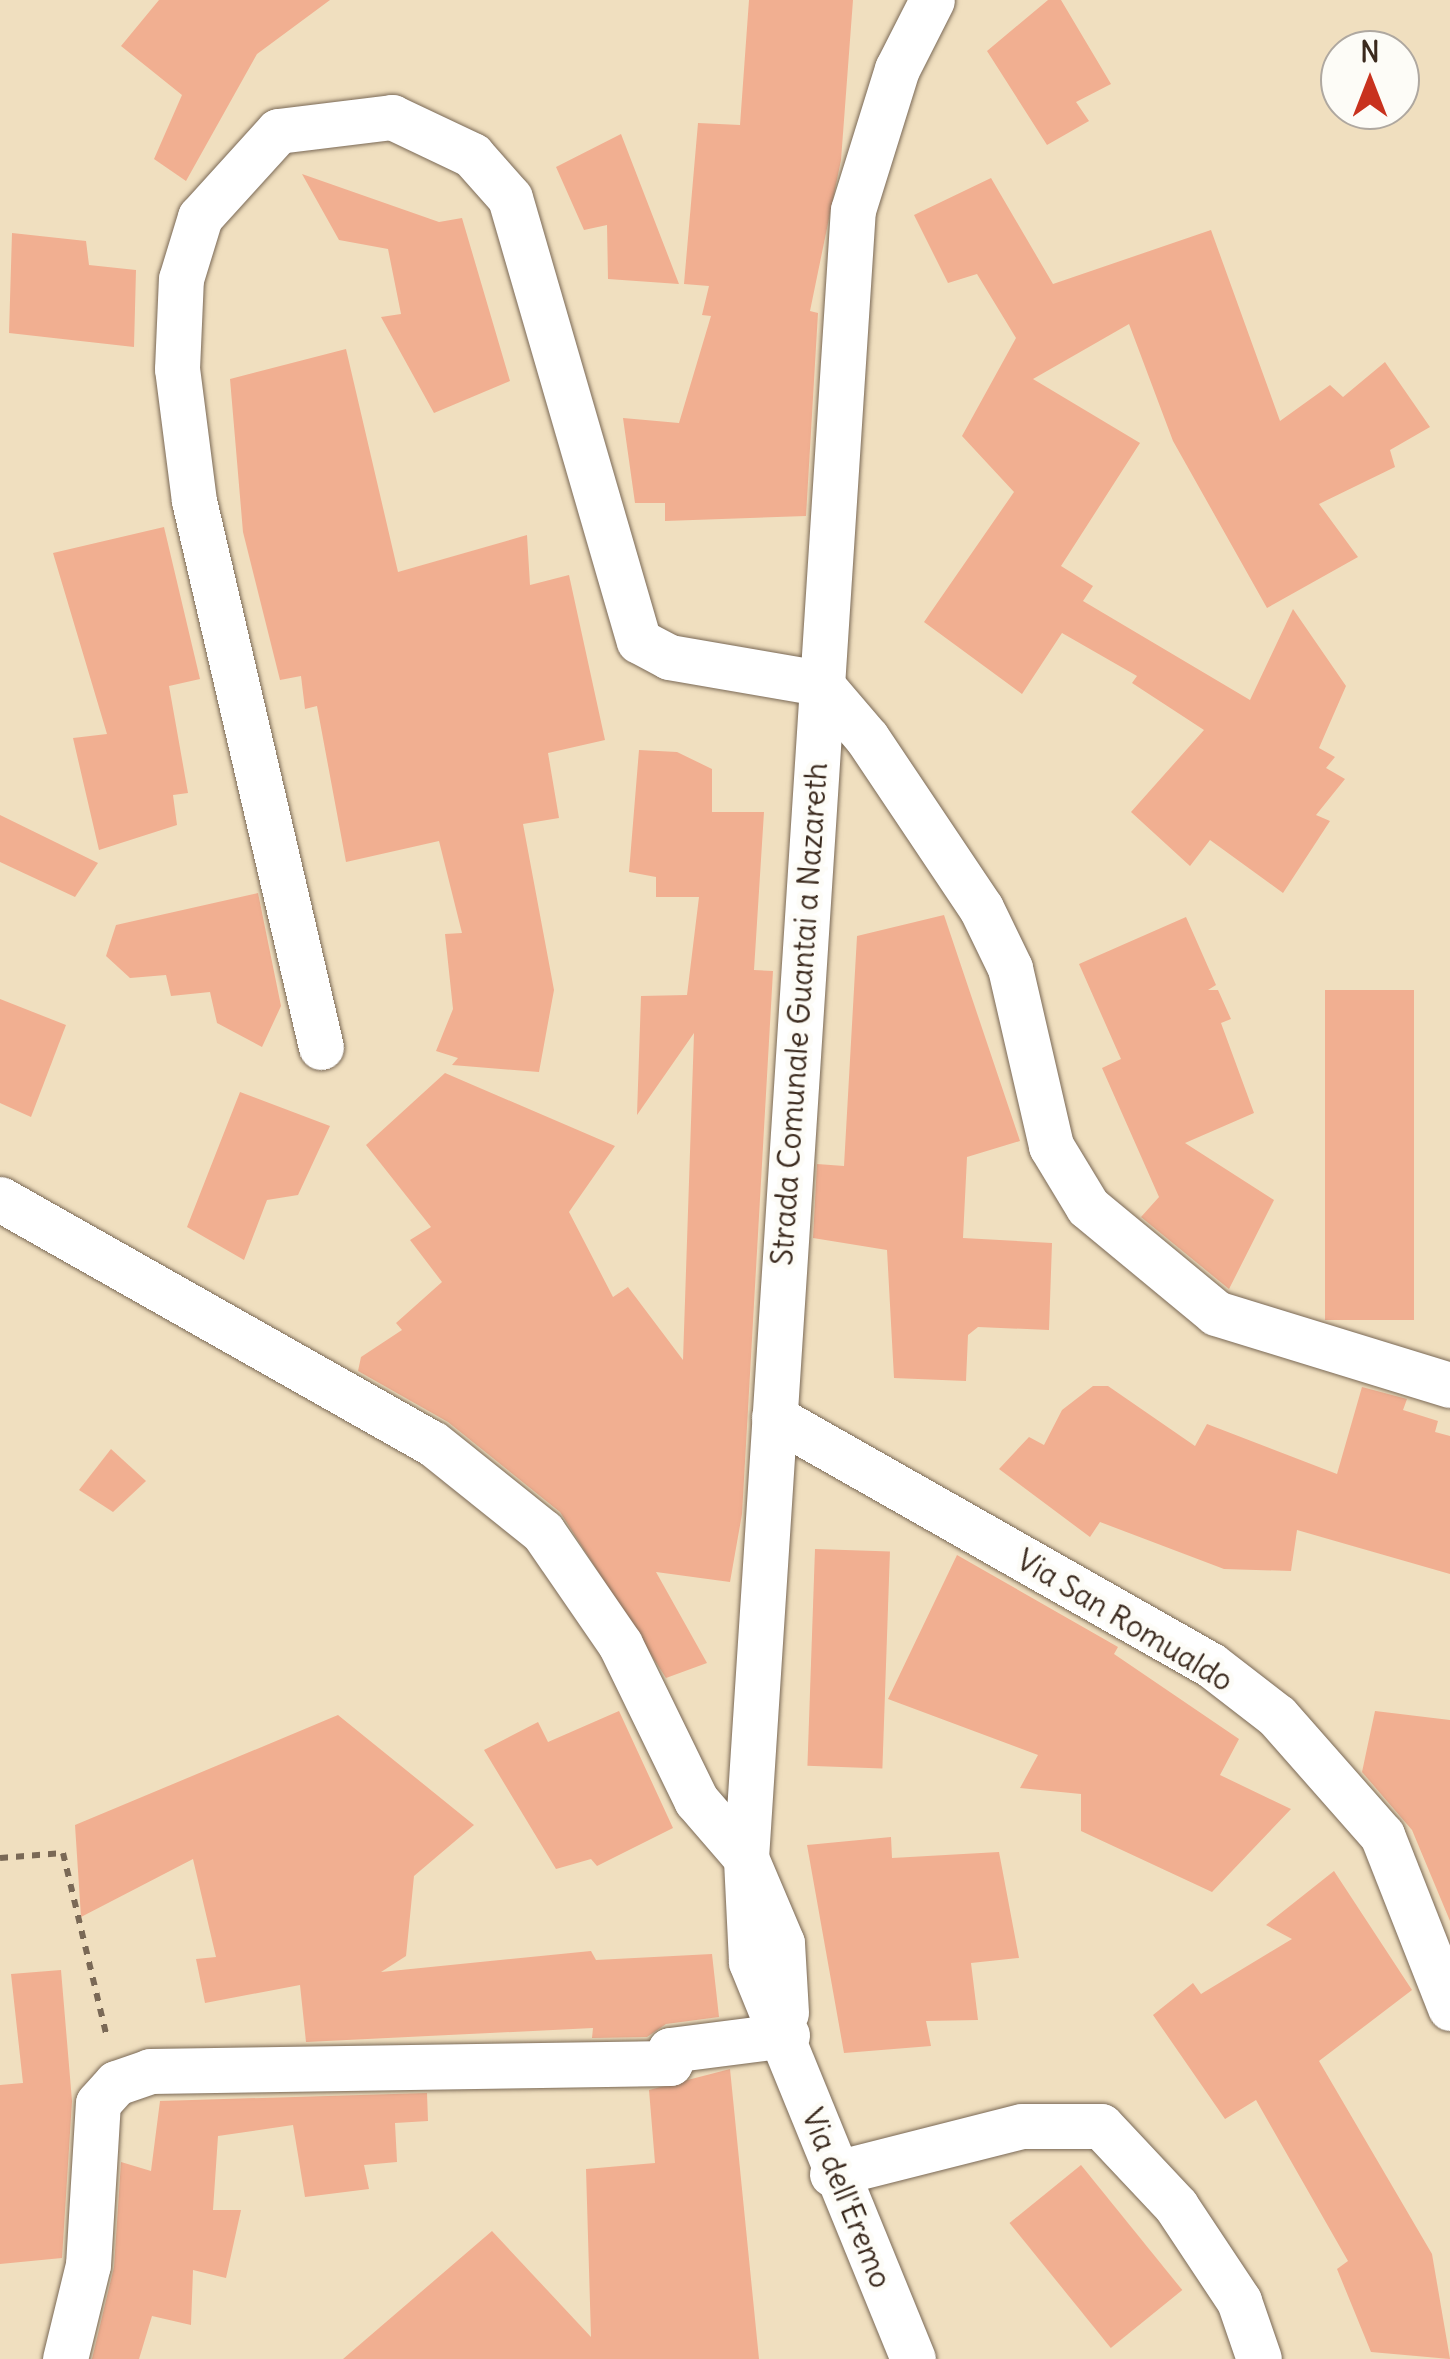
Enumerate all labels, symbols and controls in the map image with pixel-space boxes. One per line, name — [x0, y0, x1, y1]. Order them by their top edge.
north arrow — [1320, 30, 1420, 130]
text: N — [1360, 34, 1380, 70]
street label: Strada Comunale Guantai a Nazareth — [763, 761, 835, 1267]
street label: Via San Romualdo — [1010, 1541, 1240, 1699]
street label: Via dell'Eremo — [795, 2103, 899, 2293]

